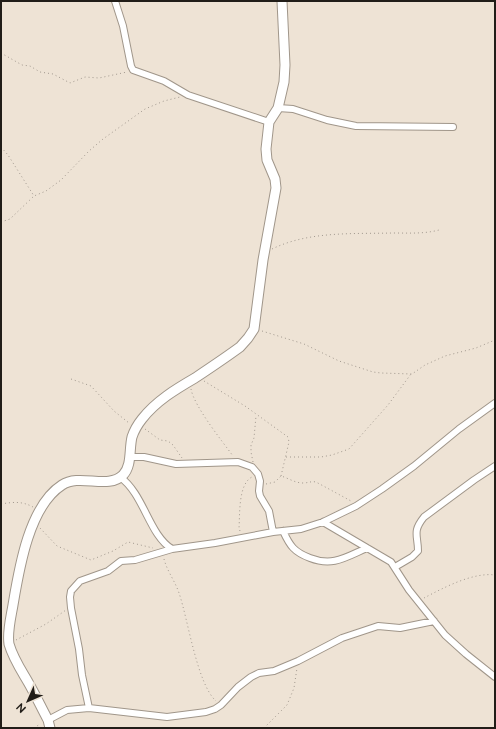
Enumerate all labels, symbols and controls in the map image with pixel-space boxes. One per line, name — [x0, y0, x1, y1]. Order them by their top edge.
north arrow — [8, 681, 48, 721]
text: N — [14, 700, 29, 715]

